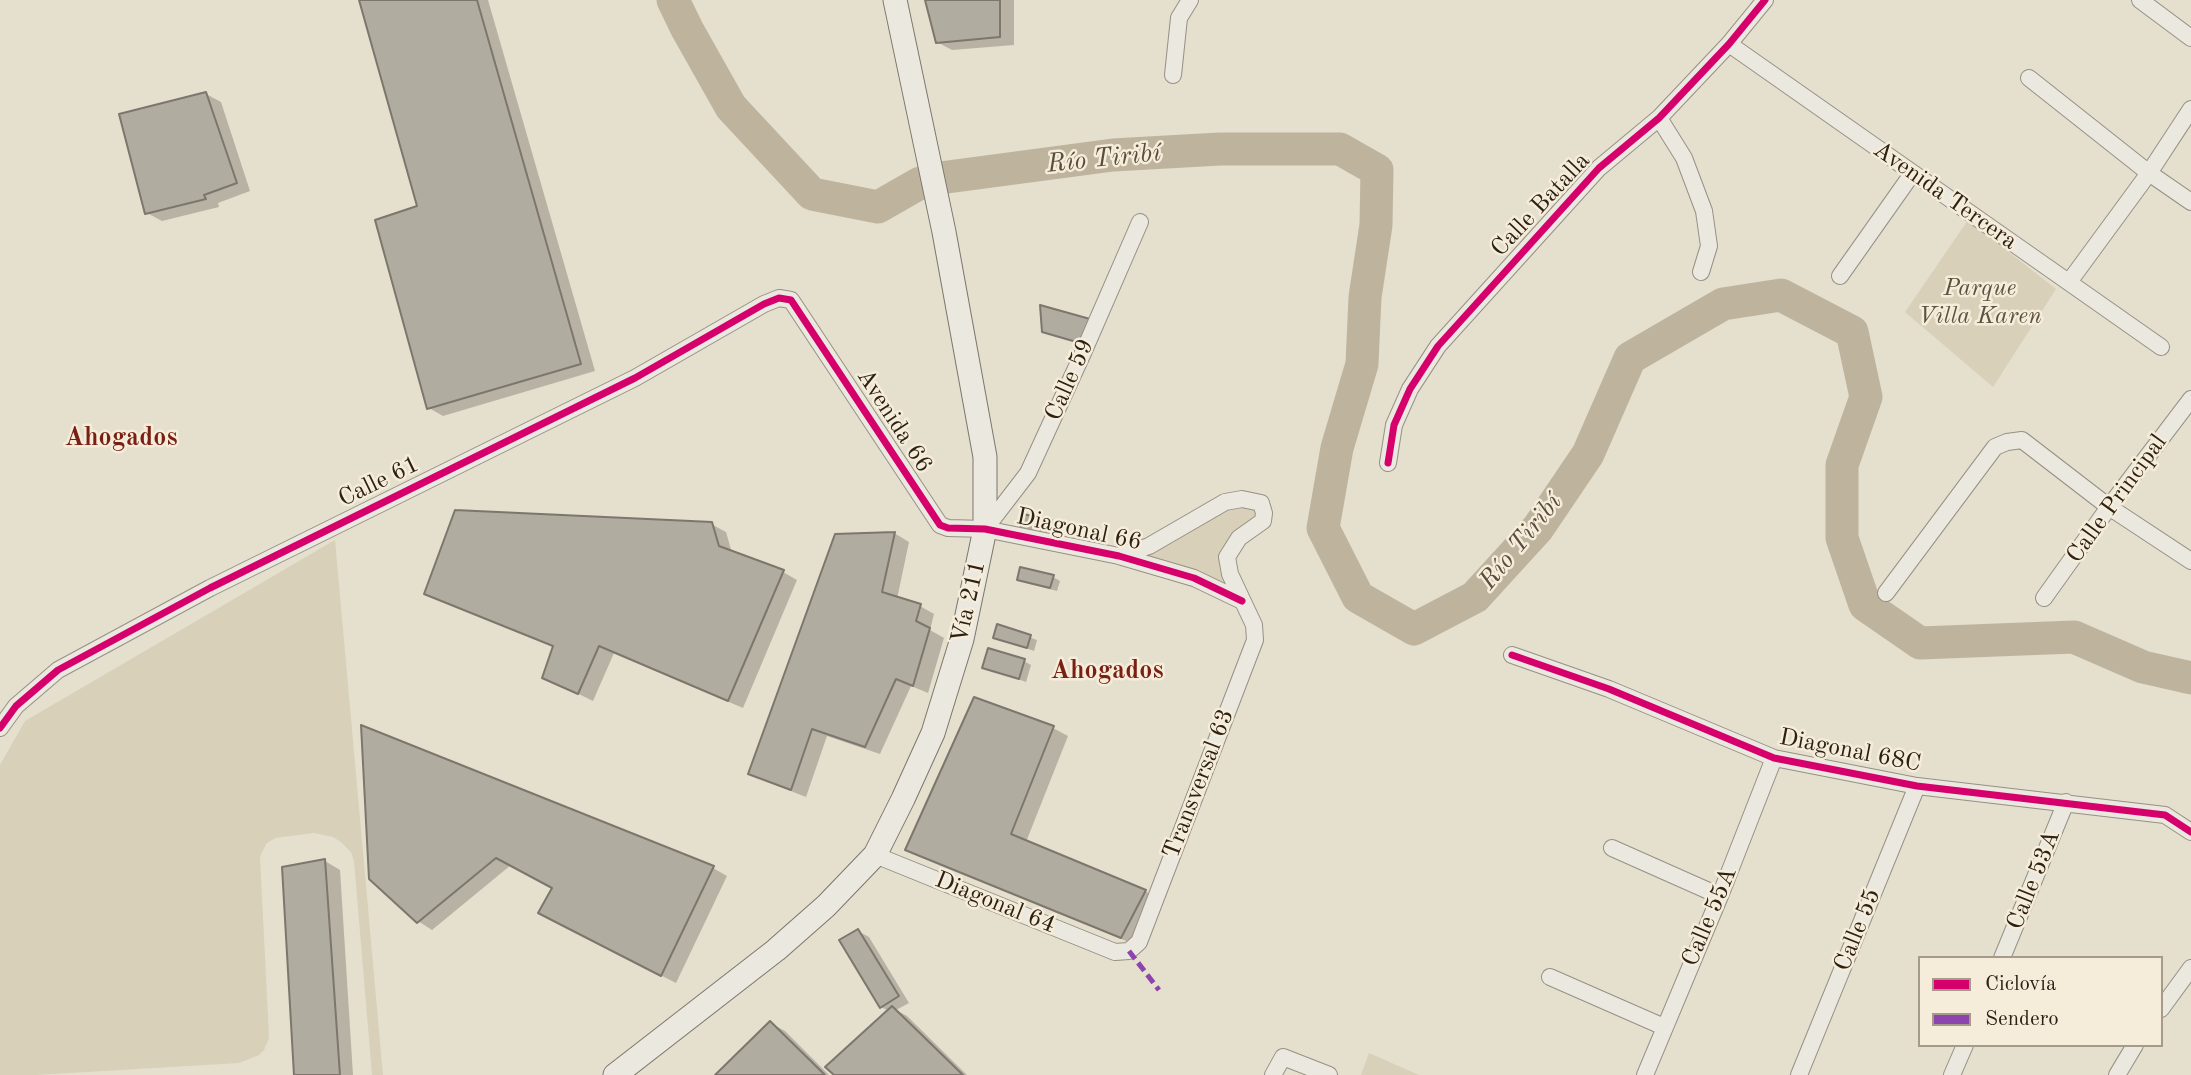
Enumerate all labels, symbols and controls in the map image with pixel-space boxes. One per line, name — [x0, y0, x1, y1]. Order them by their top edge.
street label: Avenida Tercera — [1867, 136, 2023, 256]
water label: Río Tiribí — [1046, 138, 1162, 180]
street label: Calle Batalla — [1485, 147, 1597, 263]
park label: Parque Villa Karen — [1918, 275, 2042, 331]
street label: Calle 59 — [1039, 335, 1101, 425]
street label: Avenida 66 — [850, 364, 938, 478]
district label: Ahogados — [64, 422, 178, 454]
street label: Calle Principal — [2061, 429, 2173, 569]
street label: Calle 61 — [334, 450, 424, 514]
water label: Río Tiribí — [1473, 488, 1569, 596]
street label: Diagonal 66 — [1014, 503, 1144, 557]
street label: Vía 211 — [945, 558, 993, 646]
district label: Ahogados — [1050, 655, 1164, 687]
street label: Transversal 63 — [1157, 705, 1241, 863]
street label: Diagonal 68C — [1777, 723, 1923, 779]
street label: Calle 53A — [2001, 826, 2067, 934]
street label: Calle 55A — [1676, 863, 1744, 971]
street label: Diagonal 64 — [930, 866, 1060, 940]
street label: Calle 55 — [1828, 885, 1888, 975]
legend — [1918, 956, 2163, 1047]
text: Ciclovía — [1985, 974, 2056, 995]
text: Sendero — [1985, 1009, 2059, 1030]

